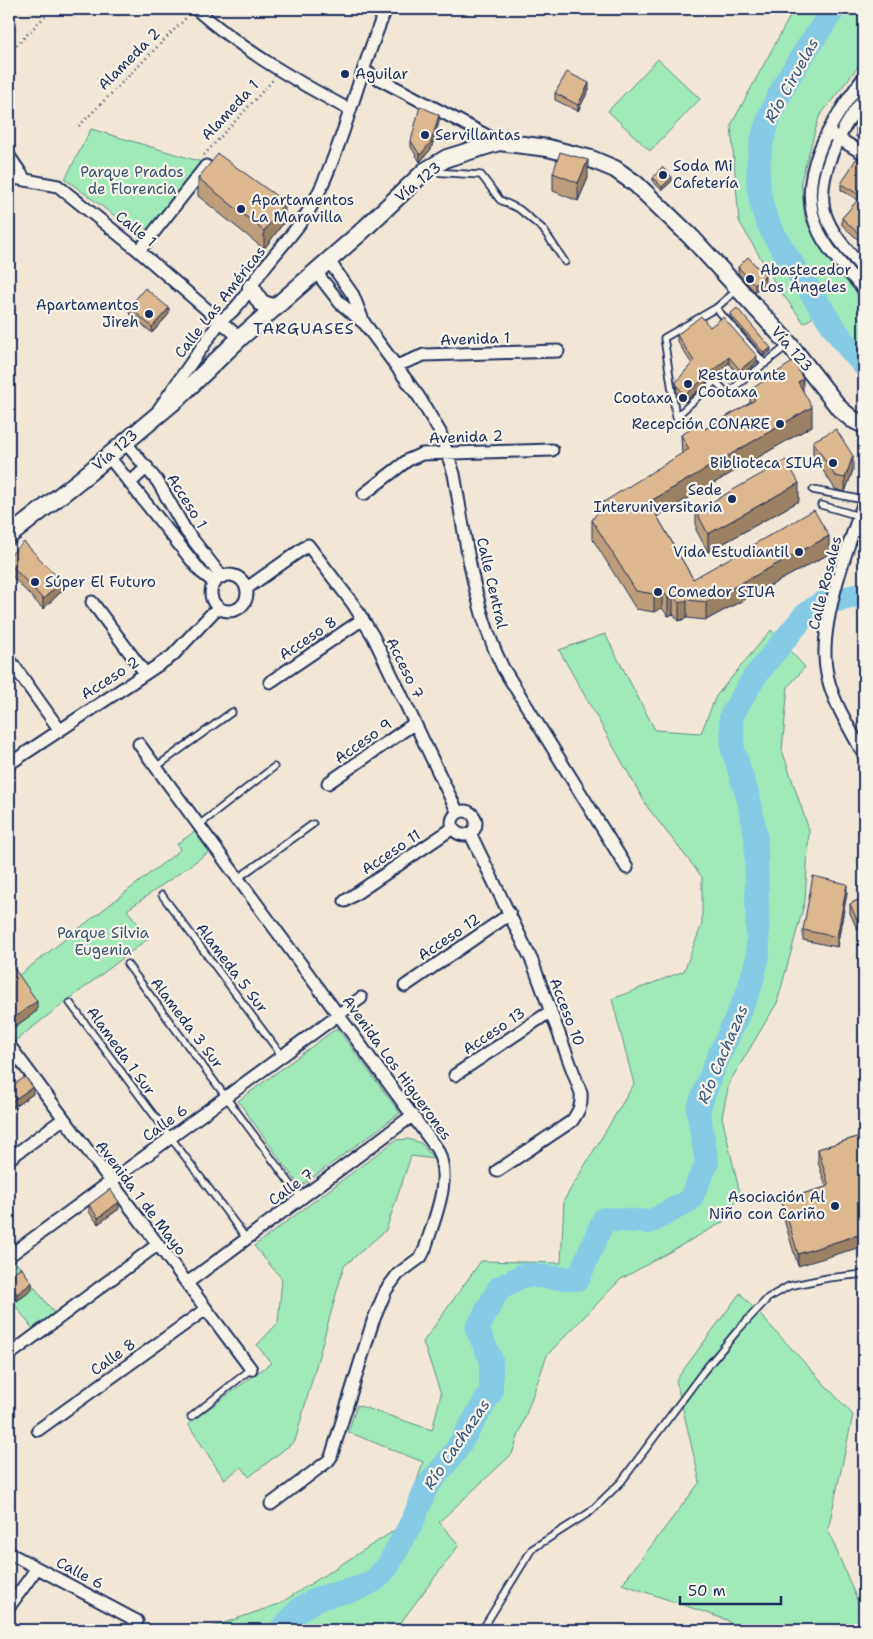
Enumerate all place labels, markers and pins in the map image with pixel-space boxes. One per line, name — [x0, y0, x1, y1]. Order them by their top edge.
place label: Aguilar — [355, 64, 408, 84]
marker: Aguilar — [339, 68, 351, 80]
place label: Servillantas — [435, 125, 521, 145]
marker: Servillantas — [419, 129, 431, 141]
place label: Soda Mi Cafetería — [673, 156, 739, 193]
marker: Soda Mi Cafetería — [657, 169, 669, 181]
place label: Apartamentos La Maravilla — [251, 190, 354, 227]
marker: Apartamentos La Maravilla — [235, 203, 247, 215]
place label: Abastecedor Los Ángeles — [760, 260, 852, 297]
marker: Abastecedor Los Ángeles — [744, 273, 756, 285]
place label: Apartamentos Jireh — [36, 295, 139, 332]
marker: Apartamentos Jireh — [143, 308, 155, 320]
place label: Restaurante Cootaxa — [698, 365, 786, 402]
marker: Restaurante Cootaxa — [682, 378, 694, 390]
place label: Cootaxa — [613, 388, 674, 408]
marker: Cootaxa — [677, 392, 689, 404]
place label: Recepción CONARE — [632, 414, 770, 434]
marker: Recepción CONARE — [774, 418, 786, 430]
place label: Biblioteca SIUA — [710, 453, 823, 473]
marker: Biblioteca SIUA — [827, 457, 839, 469]
place label: Sede Interuniversitaria — [594, 480, 723, 517]
marker: Sede Interuniversitaria — [726, 493, 738, 505]
place label: Vida Estudiantil — [673, 542, 789, 562]
marker: Vida Estudiantil — [793, 546, 805, 558]
place label: Súper El Futuro — [45, 572, 156, 592]
marker: Súper El Futuro — [29, 576, 41, 588]
place label: Comedor SIUA — [668, 582, 775, 602]
marker: Comedor SIUA — [652, 586, 664, 598]
place label: Asociación Al Niño con Cariño — [709, 1187, 825, 1224]
marker: Asociación Al Niño con Cariño — [829, 1200, 841, 1212]

